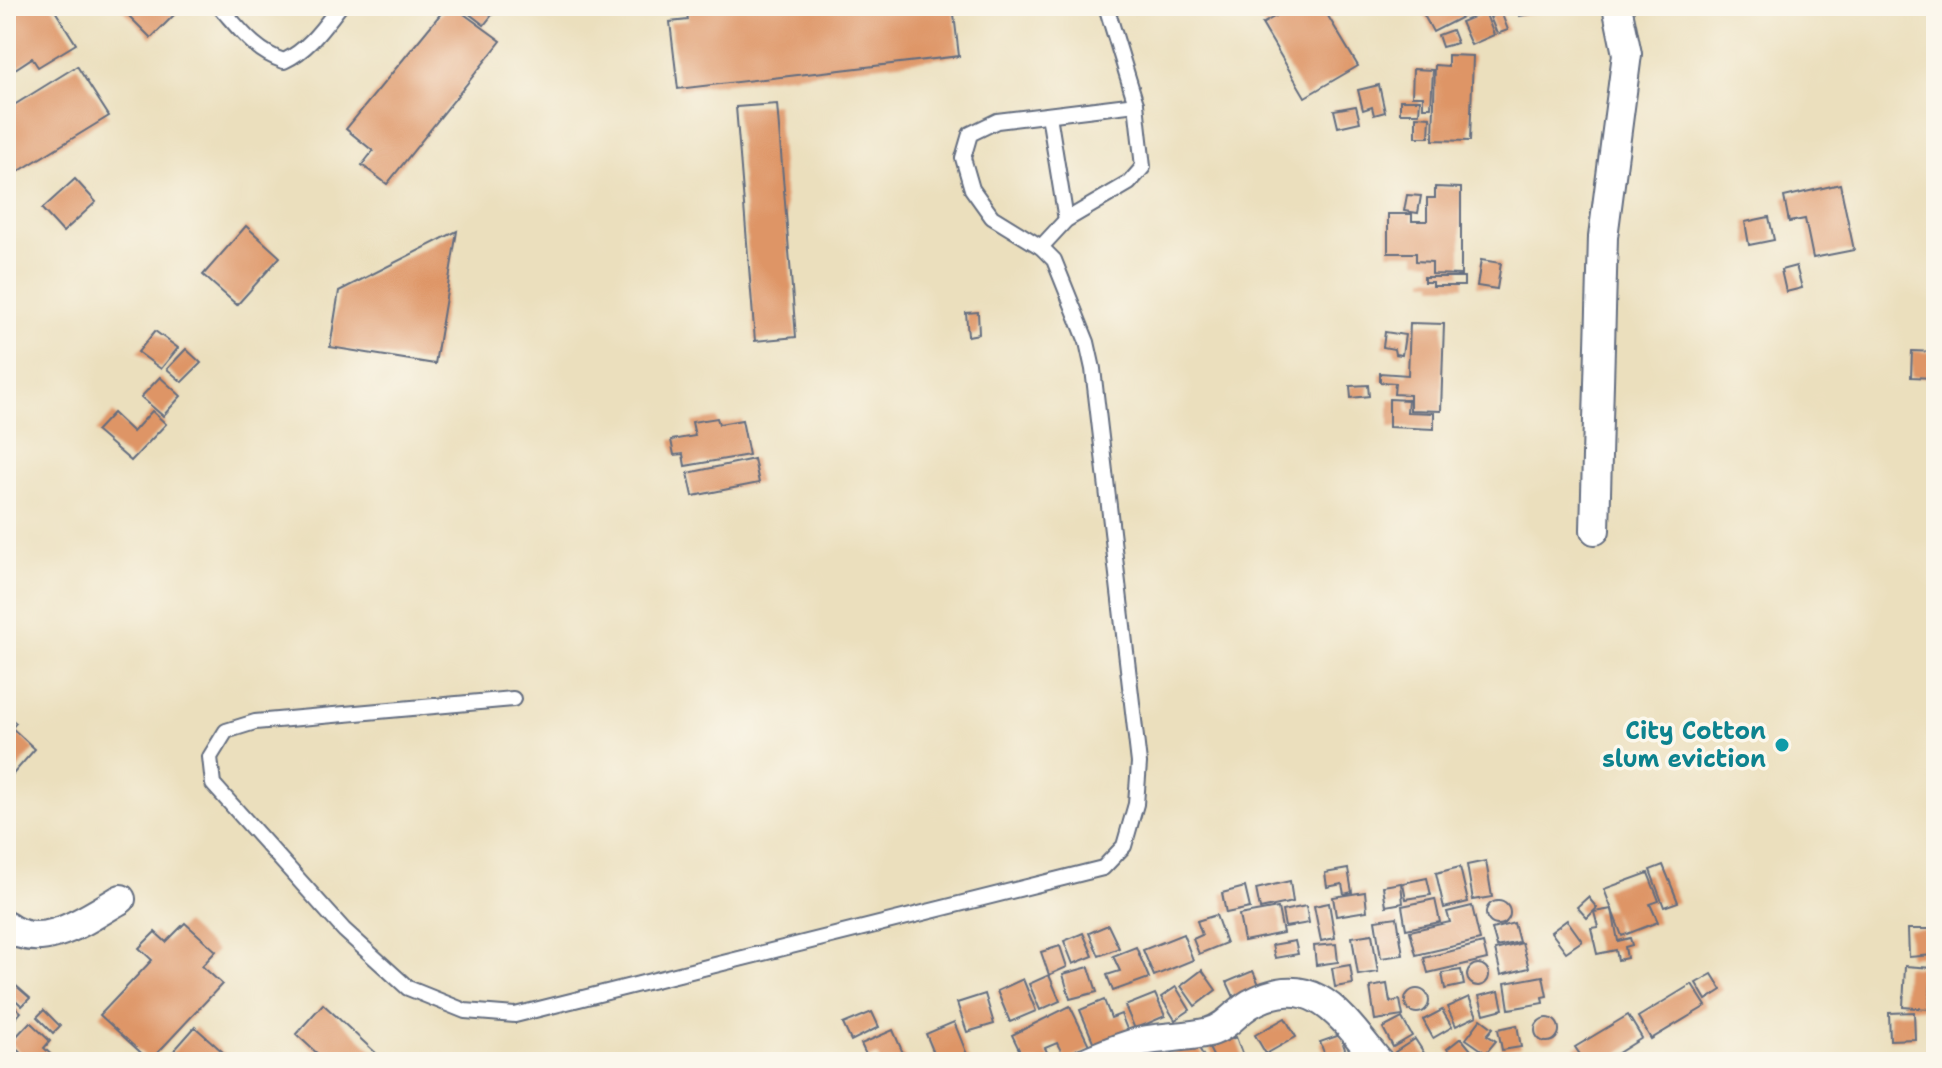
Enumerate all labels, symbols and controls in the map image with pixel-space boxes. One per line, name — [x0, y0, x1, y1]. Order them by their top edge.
place label: City Cotton slum eviction — [1602, 715, 1766, 775]
marker: City Cotton slum eviction — [1773, 736, 1791, 754]

